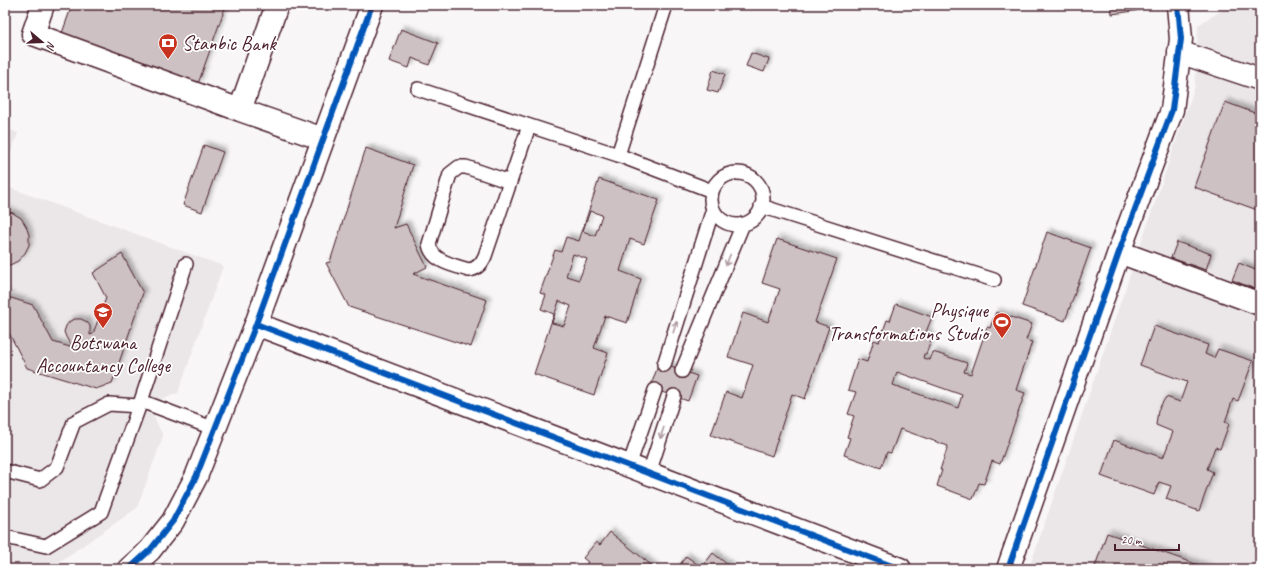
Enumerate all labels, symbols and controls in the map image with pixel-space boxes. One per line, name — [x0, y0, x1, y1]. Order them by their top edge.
north arrow — [22, 22, 62, 62]
place label: Stanbic Bank — [182, 31, 277, 56]
bank icon: Stanbic Bank — [157, 32, 179, 60]
text: N — [43, 40, 59, 53]
one-way arrow — [723, 254, 731, 266]
place label: Physique Transformations Studio — [828, 298, 990, 346]
school or university icon: Botswana Accountancy College — [92, 301, 114, 329]
sports icon: Physique Transformations Studio — [991, 311, 1013, 339]
one-way arrow — [672, 321, 679, 334]
place label: Botswana Accountancy College — [36, 330, 171, 378]
one-way arrow — [657, 427, 665, 439]
scale bar — [1115, 526, 1179, 552]
text: 20 m — [1121, 532, 1143, 548]

